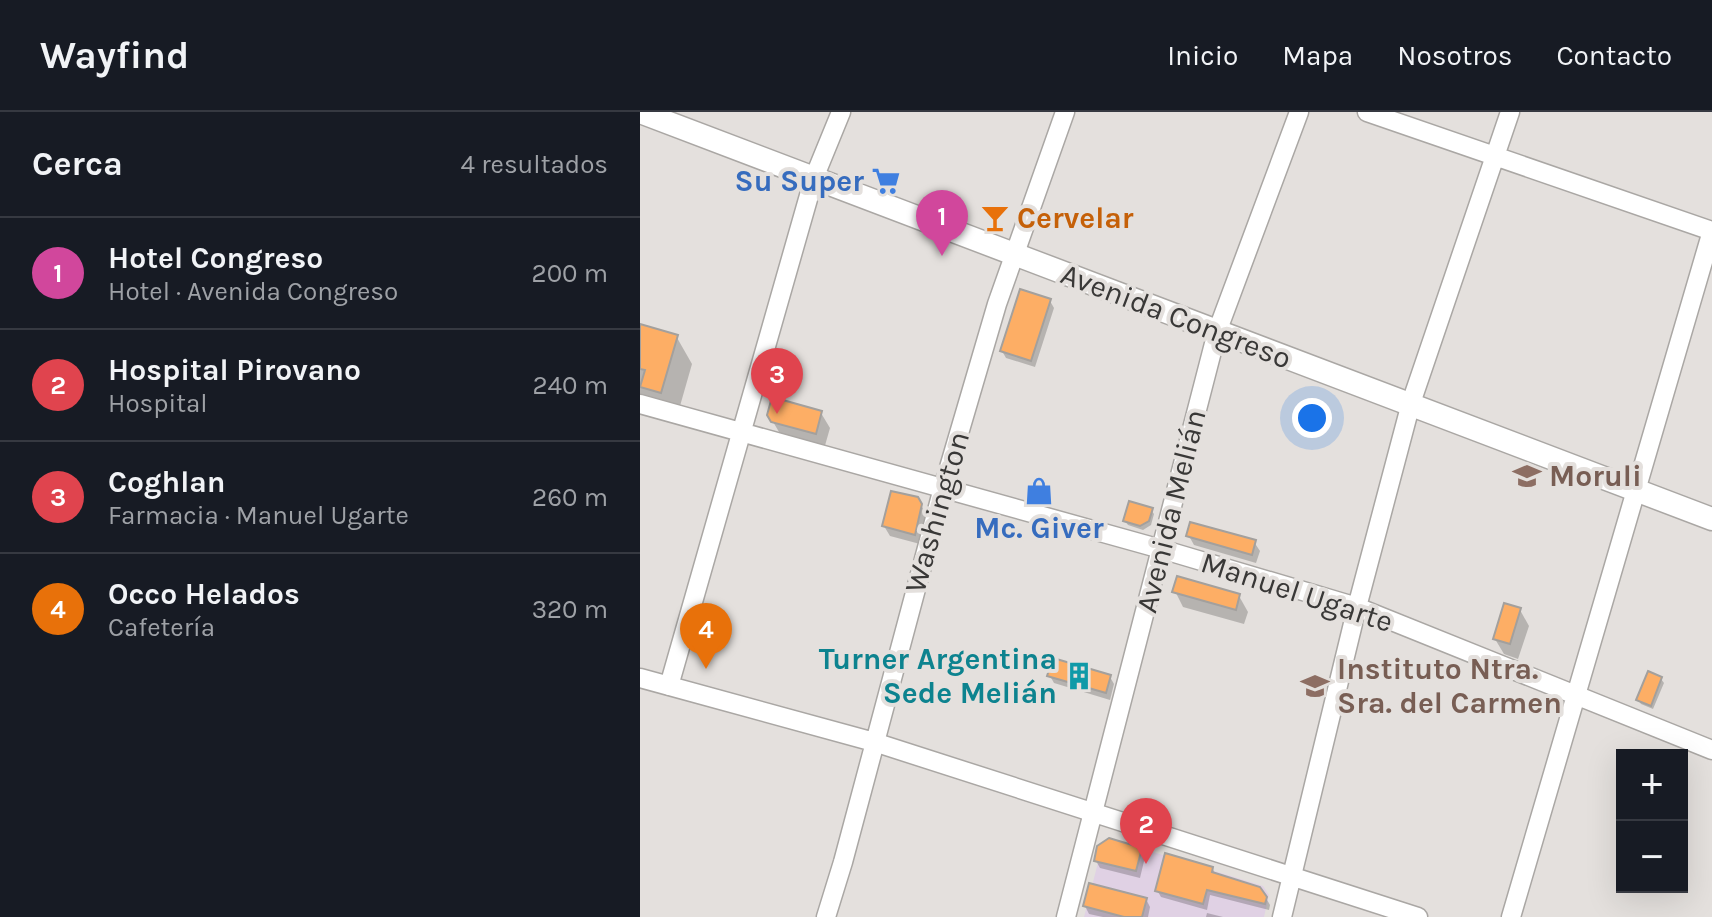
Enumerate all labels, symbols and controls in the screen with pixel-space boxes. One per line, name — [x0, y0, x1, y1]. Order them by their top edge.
text: Wayfind — [40, 33, 189, 78]
text: Inicio — [1167, 39, 1238, 72]
text: Mapa — [1282, 39, 1353, 72]
text: Nosotros — [1397, 39, 1512, 72]
text: Contacto — [1556, 39, 1672, 72]
text: Cerca — [32, 144, 123, 184]
text: 4 resultados — [461, 149, 608, 180]
place label: Su Super — [735, 163, 864, 199]
supermarket icon: Su Super — [871, 166, 901, 196]
pin: 1 — [916, 190, 968, 256]
place label: Cervelar — [1017, 200, 1134, 236]
bar icon: Cervelar — [980, 203, 1010, 233]
text: Hotel Congreso — [108, 240, 323, 276]
street label: Avenida Congreso — [1056, 256, 1296, 376]
text: 1 — [53, 258, 63, 289]
text: 200 m — [532, 258, 608, 289]
text: Hotel · Avenida Congreso — [108, 276, 398, 307]
pin: 3 — [751, 348, 803, 414]
text: Hospital Pirovano — [108, 352, 361, 388]
text: 2 — [50, 370, 66, 401]
text: 240 m — [532, 370, 608, 401]
text: Hospital — [108, 388, 208, 419]
your location — [1292, 398, 1332, 438]
street label: Avenida Melián — [1128, 406, 1214, 616]
street label: Washington — [897, 427, 977, 597]
place label: Moruli — [1549, 458, 1642, 494]
school or university icon: Moruli — [1512, 461, 1542, 491]
text: Coghlan — [108, 464, 226, 500]
shop icon: Mc. Giver — [1024, 476, 1054, 506]
text: 3 — [50, 482, 66, 513]
text: 260 m — [532, 482, 608, 513]
text: Farmacia · Manuel Ugarte — [108, 500, 409, 531]
place label: Mc. Giver — [974, 510, 1104, 546]
street label: Manuel Ugarte — [1196, 544, 1398, 640]
text: Occo Helados — [108, 576, 300, 612]
text: 4 — [50, 594, 66, 625]
text: 320 m — [532, 594, 608, 625]
pin: 4 — [680, 603, 732, 669]
text: Cafetería — [108, 612, 215, 643]
place label: Turner Argentina Sede Melián — [819, 641, 1057, 711]
place label: Instituto Ntra. Sra. del Carmen — [1337, 651, 1562, 721]
building icon: Turner Argentina Sede Melián — [1064, 661, 1094, 691]
school or university icon: Instituto Ntra. Sra. del Carmen — [1300, 671, 1330, 701]
map controls — [1616, 749, 1688, 893]
button: + — [1616, 749, 1688, 821]
pin: 2 — [1120, 798, 1172, 864]
button: − — [1616, 821, 1688, 893]

